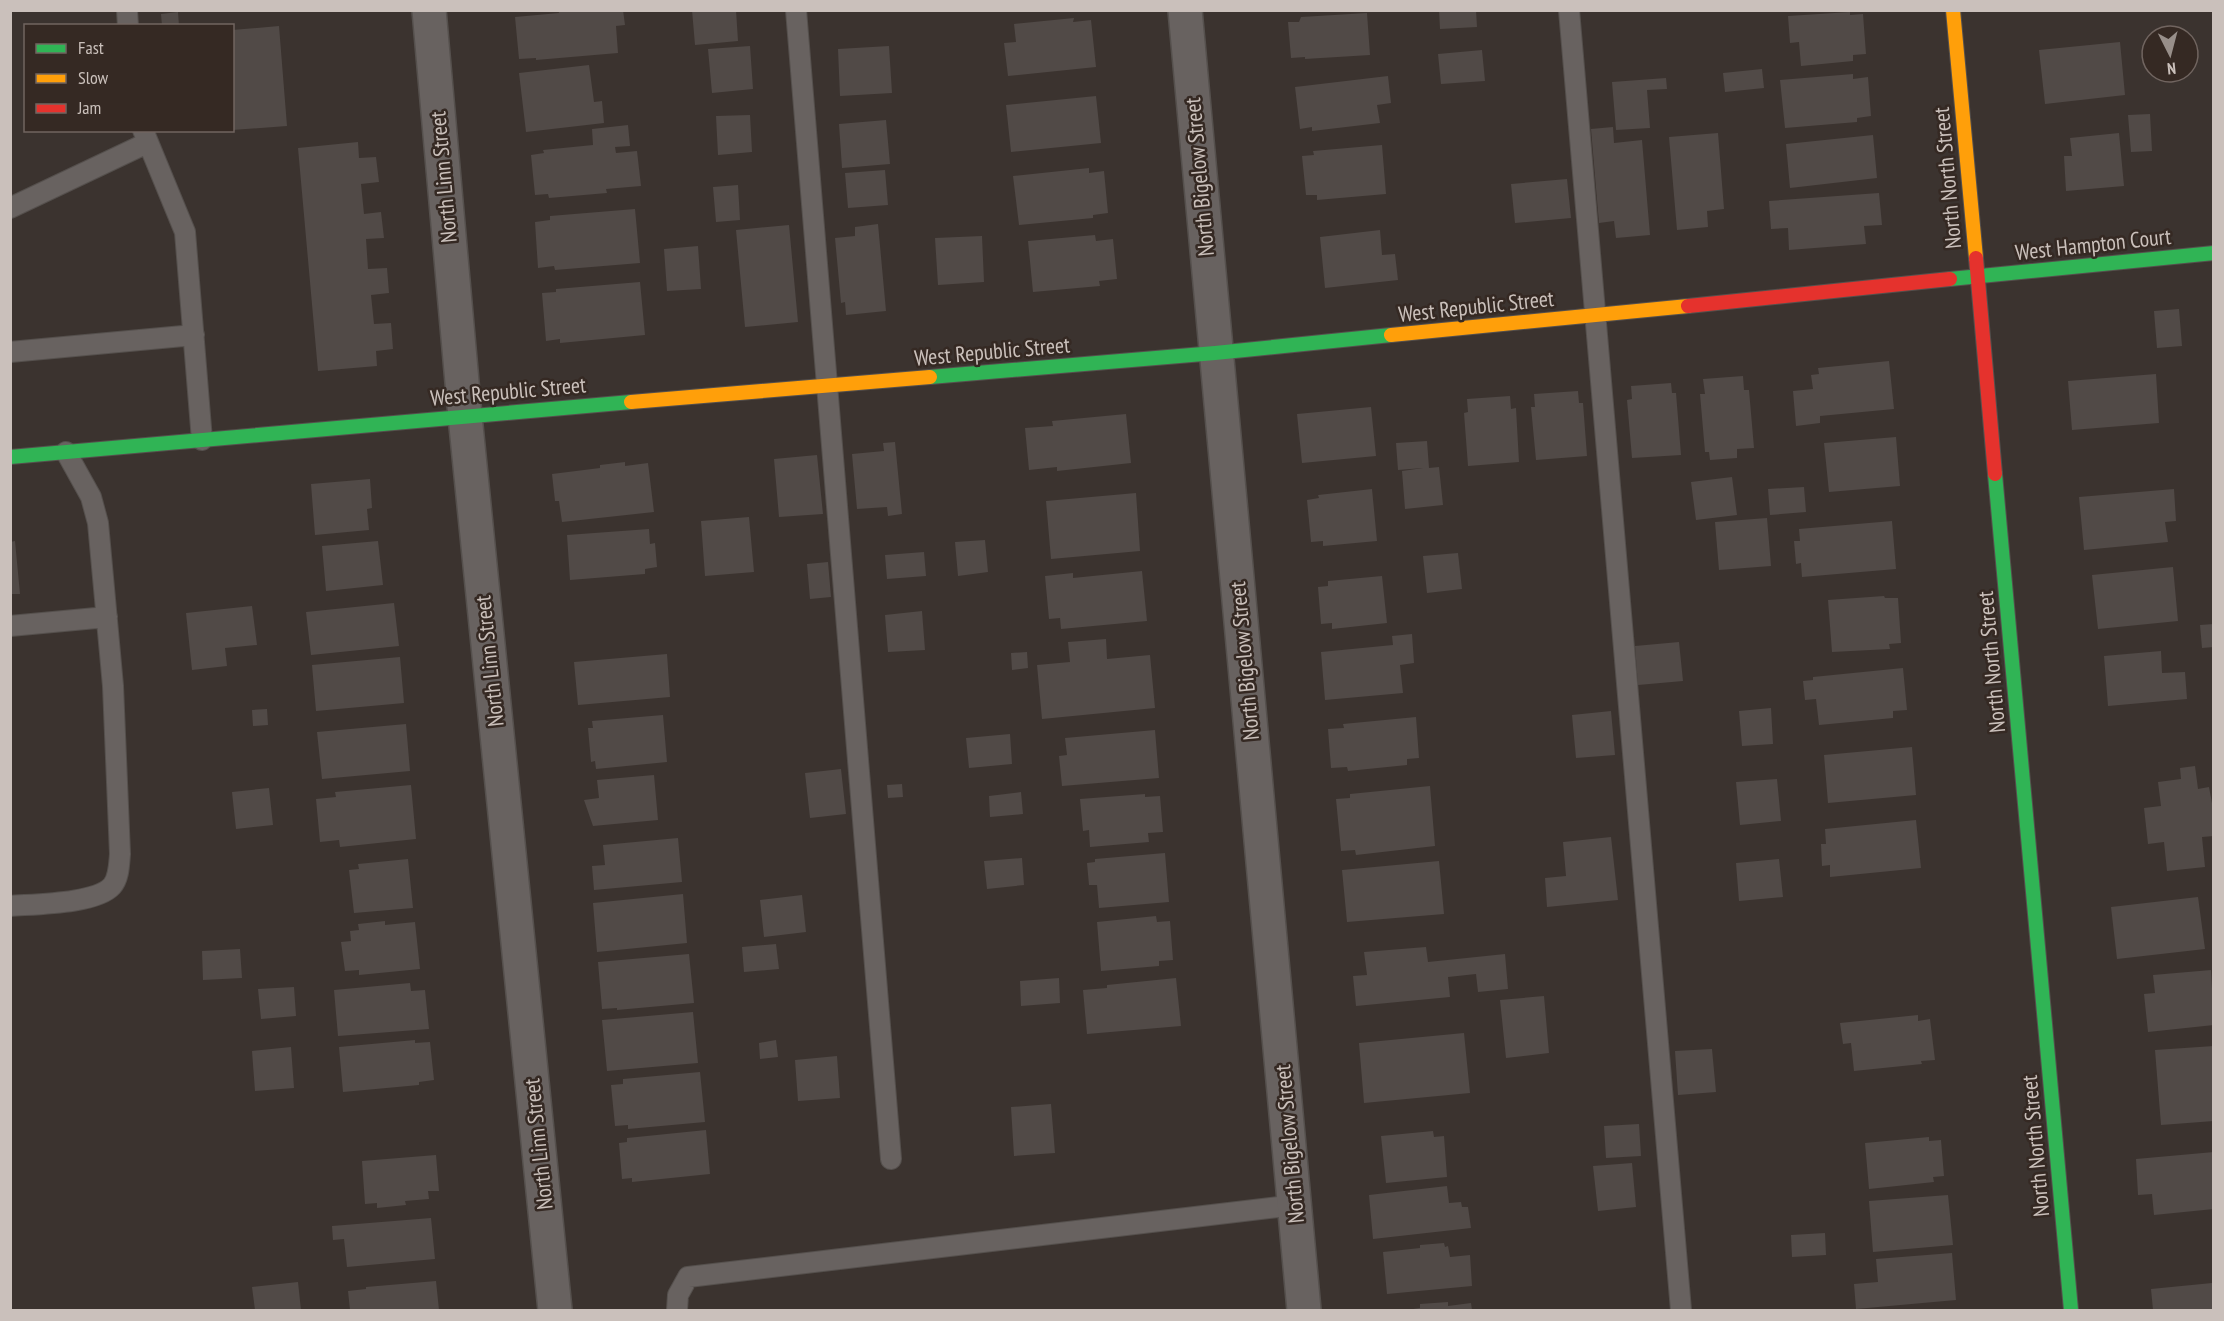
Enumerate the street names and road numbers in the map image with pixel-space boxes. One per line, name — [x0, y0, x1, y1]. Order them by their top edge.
street label: North Bigelow Street — [1178, 96, 1220, 258]
street label: North North Street — [1927, 106, 1967, 250]
street label: North Linn Street — [423, 110, 463, 244]
street label: West Hampton Court — [2014, 222, 2172, 266]
street label: West Republic Street — [1397, 284, 1555, 328]
street label: West Republic Street — [913, 330, 1071, 372]
street label: West Republic Street — [429, 370, 587, 412]
street label: North Bigelow Street — [1223, 580, 1265, 742]
street label: North North Street — [1971, 590, 2011, 734]
street label: North Linn Street — [468, 594, 510, 728]
street label: North Bigelow Street — [1268, 1063, 1310, 1225]
street label: North North Street — [2015, 1074, 2055, 1218]
street label: North Linn Street — [517, 1077, 559, 1211]

